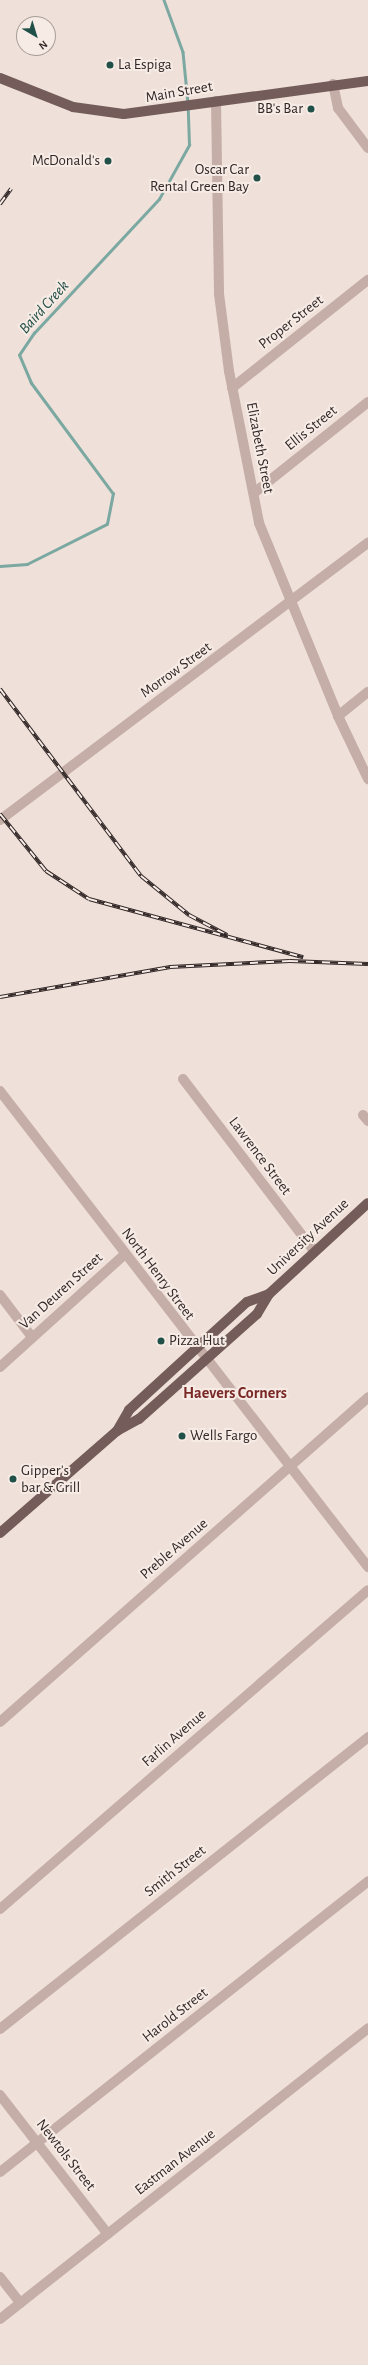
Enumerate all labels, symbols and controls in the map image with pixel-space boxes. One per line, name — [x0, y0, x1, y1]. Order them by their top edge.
north arrow — [16, 16, 56, 56]
text: N — [37, 38, 49, 52]
place label: La Espiga — [118, 56, 172, 74]
marker: La Espiga — [105, 60, 115, 70]
street label: Main Street — [144, 77, 214, 107]
place label: BB's Bar — [257, 100, 303, 118]
marker: BB's Bar — [306, 104, 316, 114]
place label: McDonald's — [32, 152, 100, 170]
marker: McDonald's — [103, 156, 113, 166]
place label: Oscar Car Rental Green Bay — [150, 160, 249, 195]
marker: Oscar Car Rental Green Bay — [252, 173, 262, 183]
water label: Baird Creek — [15, 276, 73, 338]
street label: Proper Street — [255, 291, 327, 353]
street label: Elizabeth Street — [242, 401, 278, 495]
street label: Ellis Street — [281, 402, 341, 454]
street label: Morrow Street — [137, 638, 215, 702]
street label: Lawrence Street — [225, 1113, 295, 1199]
street label: University Avenue — [263, 1195, 353, 1279]
street label: North Henry Street — [117, 1224, 199, 1324]
street label: Van Deuren Street — [16, 1249, 106, 1333]
place label: Pizza Hut — [169, 1332, 225, 1350]
marker: Pizza Hut — [156, 1336, 166, 1346]
district label: Haevers Corners — [183, 1383, 287, 1403]
place label: Wells Fargo — [190, 1427, 257, 1445]
marker: Wells Fargo — [177, 1431, 187, 1441]
place label: Gipper's bar & Grill — [21, 1461, 80, 1496]
marker: Gipper's bar & Grill — [8, 1474, 18, 1484]
street label: Preble Avenue — [136, 1515, 212, 1583]
street label: Farlin Avenue — [138, 1705, 210, 1771]
street label: Smith Street — [141, 1841, 209, 1901]
street label: Harold Street — [139, 1984, 211, 2046]
street label: Newtols Street — [32, 2116, 100, 2194]
street label: Eastman Avenue — [131, 2125, 219, 2199]

